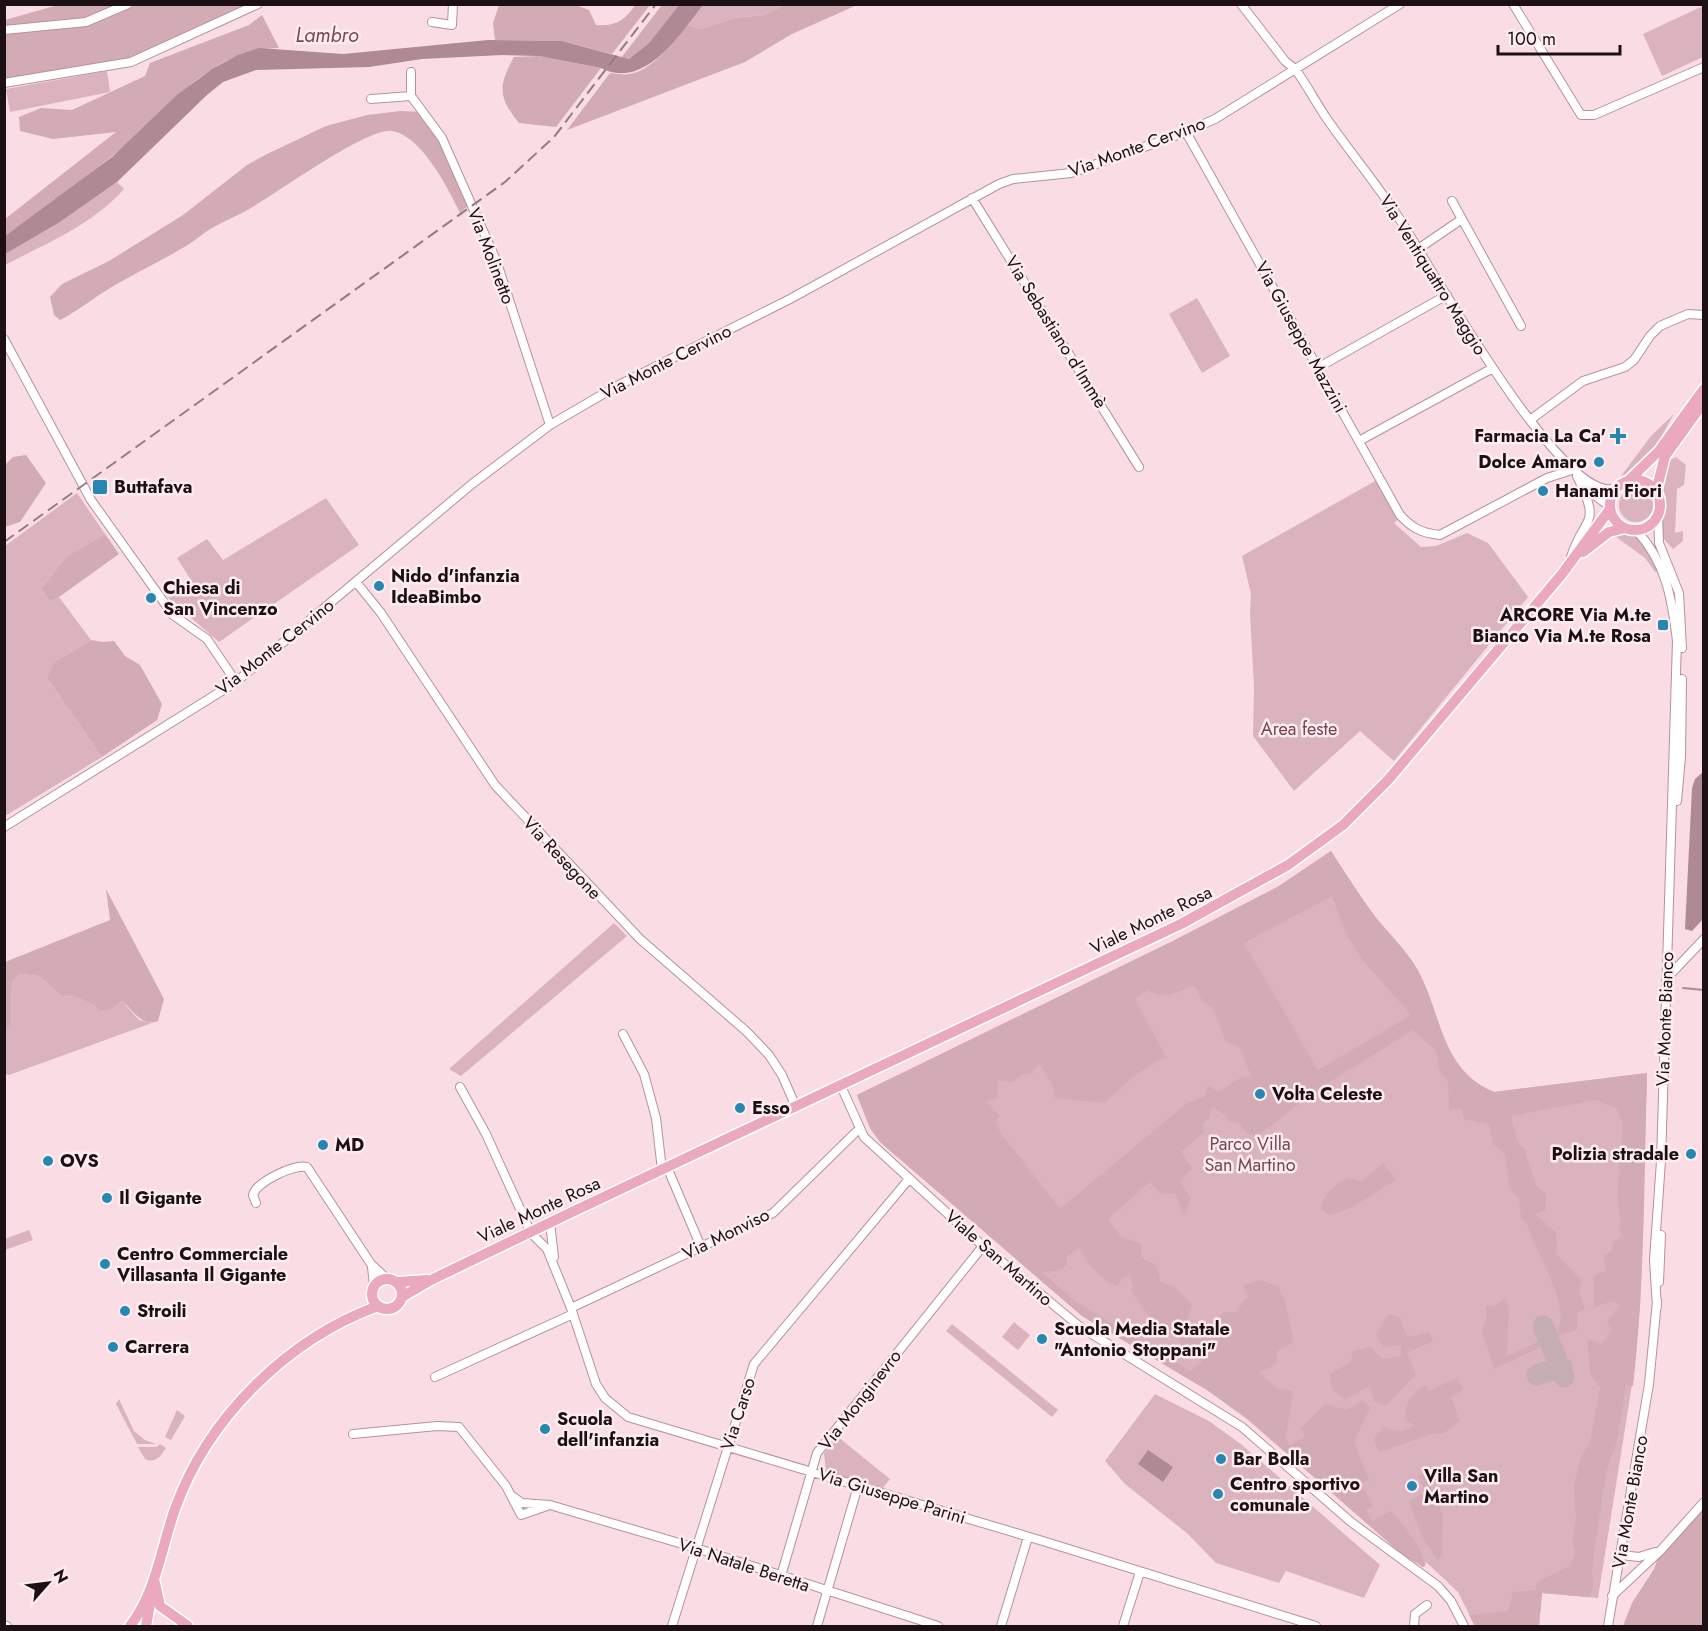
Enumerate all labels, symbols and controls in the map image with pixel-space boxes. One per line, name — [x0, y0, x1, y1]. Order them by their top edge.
scale bar — [1498, 18, 1620, 56]
water label: Lambro — [296, 21, 359, 50]
text: 100 m — [1507, 26, 1556, 52]
street label: Via Monte Cervino — [1065, 110, 1209, 184]
street label: Via Ventiquattro Maggio — [1373, 190, 1493, 361]
street label: Via Molinetto — [461, 204, 521, 308]
street label: Via Sebastiano d'Immè — [998, 251, 1114, 413]
street label: Via Giuseppe Mazzini — [1249, 257, 1353, 417]
street label: Via Monte Cervino — [596, 318, 736, 406]
place label: Farmacia La Ca' — [1474, 423, 1606, 449]
marker: Farmacia La Ca' — [1611, 429, 1625, 443]
place label: Dolce Amaro — [1478, 449, 1587, 475]
marker: Dolce Amaro — [1592, 455, 1606, 469]
place label: Buttafava — [114, 474, 192, 500]
marker: Buttafava — [91, 478, 109, 496]
place label: Hanami Fiori — [1555, 478, 1662, 504]
marker: Hanami Fiori — [1536, 484, 1550, 498]
place label: Nido d'infanzia IdeaBimbo — [391, 563, 520, 610]
place label: Chiesa di San Vincenzo — [163, 575, 278, 622]
marker: Nido d'infanzia IdeaBimbo — [372, 579, 386, 593]
marker: Chiesa di San Vincenzo — [144, 591, 158, 605]
street label: Via Monte Cervino — [210, 592, 340, 701]
place label: ARCORE Via M.te Bianco Via M.te Rosa — [1472, 602, 1651, 649]
marker: ARCORE Via M.te Bianco Via M.te Rosa — [1656, 618, 1670, 632]
park label: Area feste — [1261, 716, 1337, 742]
street label: Via Resegone — [517, 811, 607, 905]
street label: Viale Monte Rosa — [1086, 879, 1216, 961]
street label: Via Monte Bianco — [1650, 951, 1680, 1087]
place label: Volta Celeste — [1271, 1081, 1382, 1107]
marker: Volta Celeste — [1253, 1087, 1267, 1101]
place label: Esso — [752, 1095, 790, 1121]
marker: Esso — [733, 1101, 747, 1115]
park label: Parco Villa San Martino — [1204, 1131, 1296, 1178]
place label: MD — [335, 1132, 364, 1158]
marker: MD — [316, 1138, 330, 1152]
place label: Polizia stradale — [1551, 1141, 1679, 1167]
marker: Polizia stradale — [1684, 1147, 1698, 1161]
place label: OVS — [60, 1148, 99, 1174]
marker: OVS — [41, 1154, 55, 1168]
street label: Viale Monte Rosa — [473, 1170, 605, 1250]
place label: Il Gigante — [119, 1185, 202, 1211]
marker: Il Gigante — [100, 1191, 114, 1205]
street label: Via Monviso — [678, 1202, 774, 1266]
street label: Viale San Martino — [939, 1204, 1059, 1312]
place label: Centro Commerciale Villasanta Il Gigante — [116, 1241, 288, 1288]
marker: Centro Commerciale Villasanta Il Gigante — [98, 1257, 112, 1271]
place label: Stroili — [137, 1298, 187, 1324]
marker: Stroili — [118, 1304, 132, 1318]
place label: Scuola Media Statale "Antonio Stoppani" — [1054, 1316, 1230, 1363]
marker: Scuola Media Statale "Antonio Stoppani" — [1035, 1332, 1049, 1346]
place label: Carrera — [125, 1334, 189, 1360]
marker: Carrera — [106, 1340, 120, 1354]
street label: Via Monginevro — [812, 1344, 908, 1456]
street label: Via Carso — [714, 1374, 762, 1454]
place label: Scuola dell'infanzia — [557, 1406, 659, 1453]
marker: Scuola dell'infanzia — [538, 1422, 552, 1436]
street label: Via Monte Bianco — [1605, 1433, 1655, 1571]
place label: Bar Bolla — [1233, 1446, 1309, 1472]
marker: Bar Bolla — [1214, 1452, 1228, 1466]
street label: Via Giuseppe Parini — [815, 1461, 969, 1531]
place label: Villa San Martino — [1423, 1463, 1498, 1510]
place label: Centro sportivo comunale — [1230, 1471, 1360, 1518]
marker: Villa San Martino — [1405, 1479, 1419, 1493]
marker: Centro sportivo comunale — [1211, 1487, 1225, 1501]
street label: Via Natale Beretta — [675, 1531, 813, 1599]
north arrow — [18, 1553, 78, 1613]
text: N — [48, 1565, 74, 1587]

